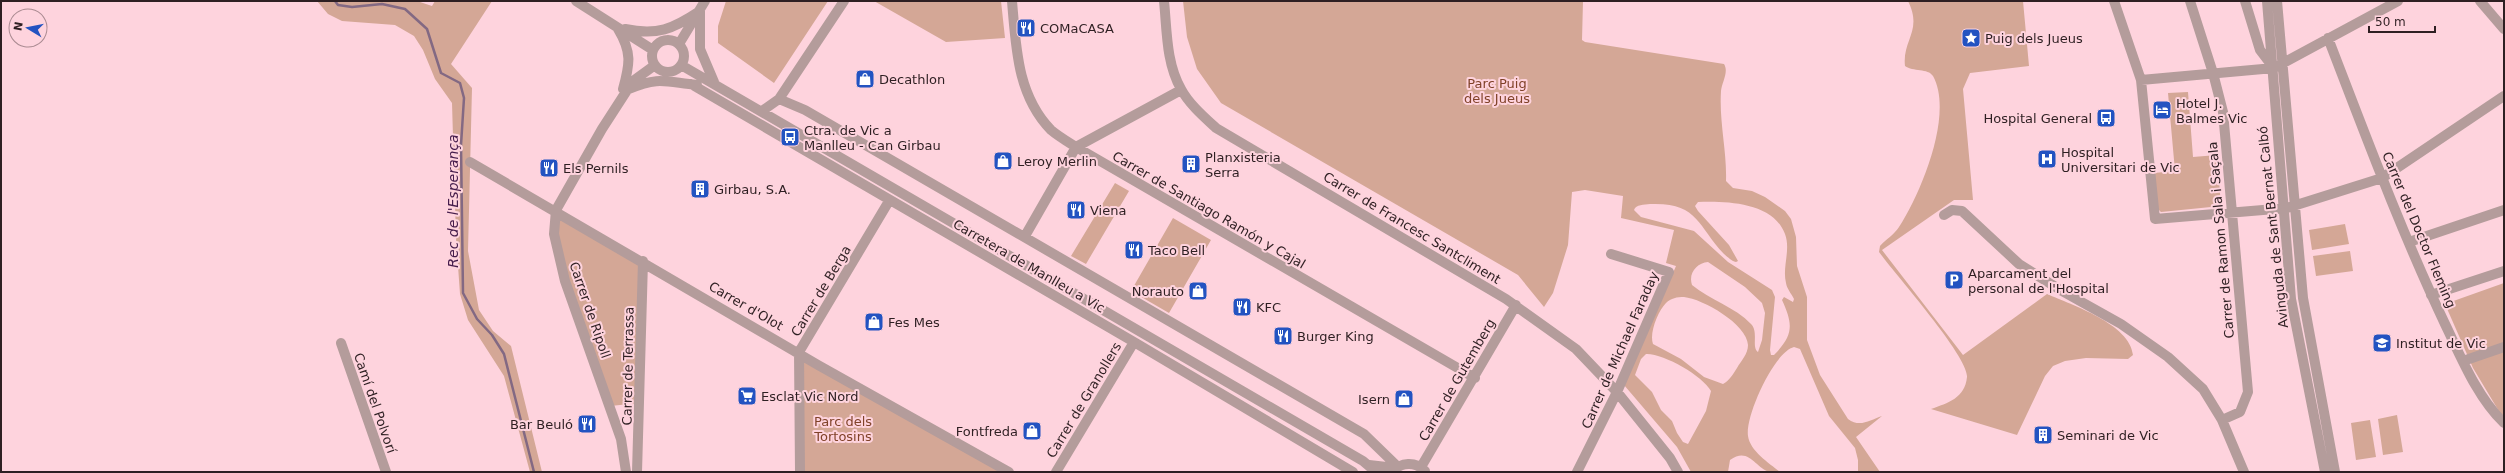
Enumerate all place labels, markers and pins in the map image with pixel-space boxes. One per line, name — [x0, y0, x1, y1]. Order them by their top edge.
restaurant icon: COMaCASA — [1015, 17, 1037, 39]
place label: COMaCASA — [1040, 21, 1114, 36]
place icon: Puig dels Jueus — [1960, 27, 1982, 49]
place label: Puig dels Jueus — [1985, 31, 2083, 46]
shop icon: Decathlon — [854, 68, 876, 90]
place label: Decathlon — [879, 72, 945, 87]
place label: Hotel J. Balmes Vic — [2176, 96, 2247, 126]
hotel icon: Hotel J. Balmes Vic — [2151, 99, 2173, 121]
bus stop icon: Hospital General — [2095, 107, 2117, 129]
place label: Hospital General — [1984, 111, 2092, 126]
place label: Ctra. de Vic a Manlleu - Can Girbau — [804, 123, 941, 153]
bus stop icon: Ctra. de Vic a Manlleu - Can Girbau — [779, 126, 801, 148]
place label: Hospital Universitari de Vic — [2061, 145, 2180, 175]
hospital icon: Hospital Universitari de Vic — [2036, 148, 2058, 170]
shop icon: Leroy Merlin — [992, 150, 1014, 172]
place label: Planxisteria Serra — [1205, 150, 1281, 180]
building icon: Planxisteria Serra — [1180, 153, 1202, 175]
place label: Leroy Merlin — [1017, 154, 1097, 169]
restaurant icon: Els Pernils — [538, 157, 560, 179]
place label: Els Pernils — [563, 161, 629, 176]
building icon: Girbau, S.A. — [689, 178, 711, 200]
place label: Girbau, S.A. — [714, 182, 791, 197]
restaurant icon: Viena — [1065, 199, 1087, 221]
place label: Viena — [1090, 203, 1126, 218]
restaurant icon: Taco Bell — [1123, 239, 1145, 261]
place label: Taco Bell — [1147, 243, 1205, 258]
place label: Aparcament del personal de l'Hospital — [1968, 266, 2109, 296]
parking icon: Aparcament del personal de l'Hospital — [1943, 269, 1965, 291]
shop icon: Norauto — [1187, 280, 1209, 302]
place label: Norauto — [1132, 284, 1184, 299]
restaurant icon: KFC — [1231, 296, 1253, 318]
place label: KFC — [1256, 300, 1281, 315]
shop icon: Fes Mes — [863, 311, 885, 333]
place label: Fes Mes — [888, 315, 940, 330]
restaurant icon: Burger King — [1272, 325, 1294, 347]
place label: Burger King — [1297, 329, 1374, 344]
school or university icon: Institut de Vic — [2371, 332, 2393, 354]
place label: Institut de Vic — [2396, 336, 2486, 351]
supermarket icon: Esclat Vic Nord — [736, 385, 758, 407]
shop icon: Isern — [1393, 388, 1415, 410]
place label: Esclat Vic Nord — [761, 389, 859, 404]
place label: Isern — [1358, 392, 1390, 407]
restaurant icon: Bar Beuló — [576, 413, 598, 435]
place label: Bar Beuló — [510, 417, 573, 432]
shop icon: Fontfreda — [1021, 420, 1043, 442]
place label: Fontfreda — [956, 424, 1018, 439]
building icon: Seminari de Vic — [2032, 424, 2054, 446]
place label: Seminari de Vic — [2057, 428, 2159, 443]

